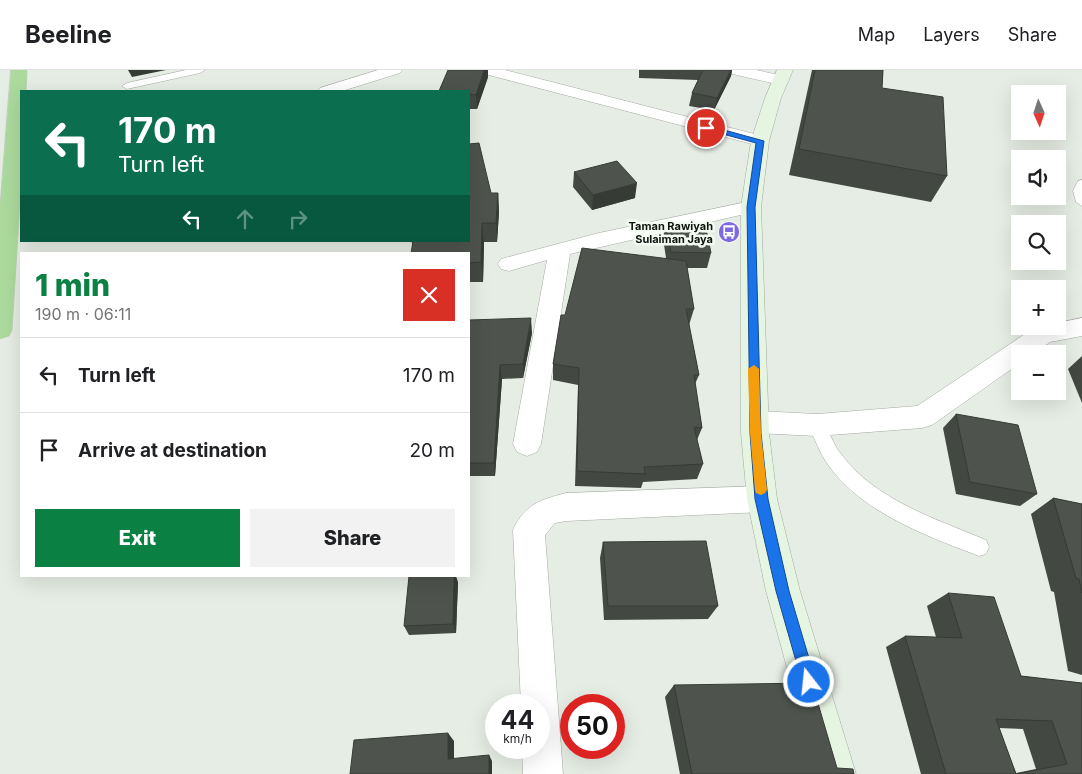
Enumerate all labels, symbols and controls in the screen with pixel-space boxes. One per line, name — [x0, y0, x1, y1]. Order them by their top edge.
text: Beeline — [25, 20, 112, 49]
text: Map — [858, 24, 895, 45]
text: Layers — [923, 24, 980, 45]
text: Share — [1008, 24, 1057, 45]
north arrow — [1011, 85, 1066, 140]
map controls — [1011, 85, 1066, 400]
pin — [685, 107, 727, 149]
text: 170 m — [118, 109, 217, 151]
icon: left — [35, 110, 100, 175]
icon: arrive — [692, 114, 720, 142]
button: sound — [1011, 150, 1066, 205]
text: Turn left — [118, 151, 204, 177]
icon: left — [178, 205, 206, 233]
icon: ahead — [231, 205, 259, 233]
icon: right — [284, 205, 312, 233]
button: search — [1011, 215, 1066, 270]
place label: Taman Rawiyah Sulaiman Jaya — [629, 219, 713, 246]
bus stop icon: Taman Rawiyah Sulaiman Jaya — [717, 220, 741, 244]
text: 1 min — [35, 267, 110, 303]
button: close — [403, 269, 455, 321]
button: + — [1011, 280, 1066, 335]
text: 190 m · 06:11 — [35, 304, 131, 324]
button: − — [1011, 345, 1066, 400]
icon: left — [35, 361, 63, 389]
text: Turn left — [78, 364, 156, 387]
text: 170 m — [403, 364, 455, 387]
icon: arrive — [35, 436, 63, 464]
text: Arrive at destination — [78, 439, 267, 462]
text: 20 m — [409, 439, 455, 462]
button: Exit — [35, 509, 240, 567]
button: Share — [250, 509, 455, 567]
position arrow — [782, 655, 834, 707]
speed limit sign: 50 — [560, 694, 625, 759]
text: 44 — [501, 705, 534, 735]
text: km/h — [503, 731, 532, 746]

